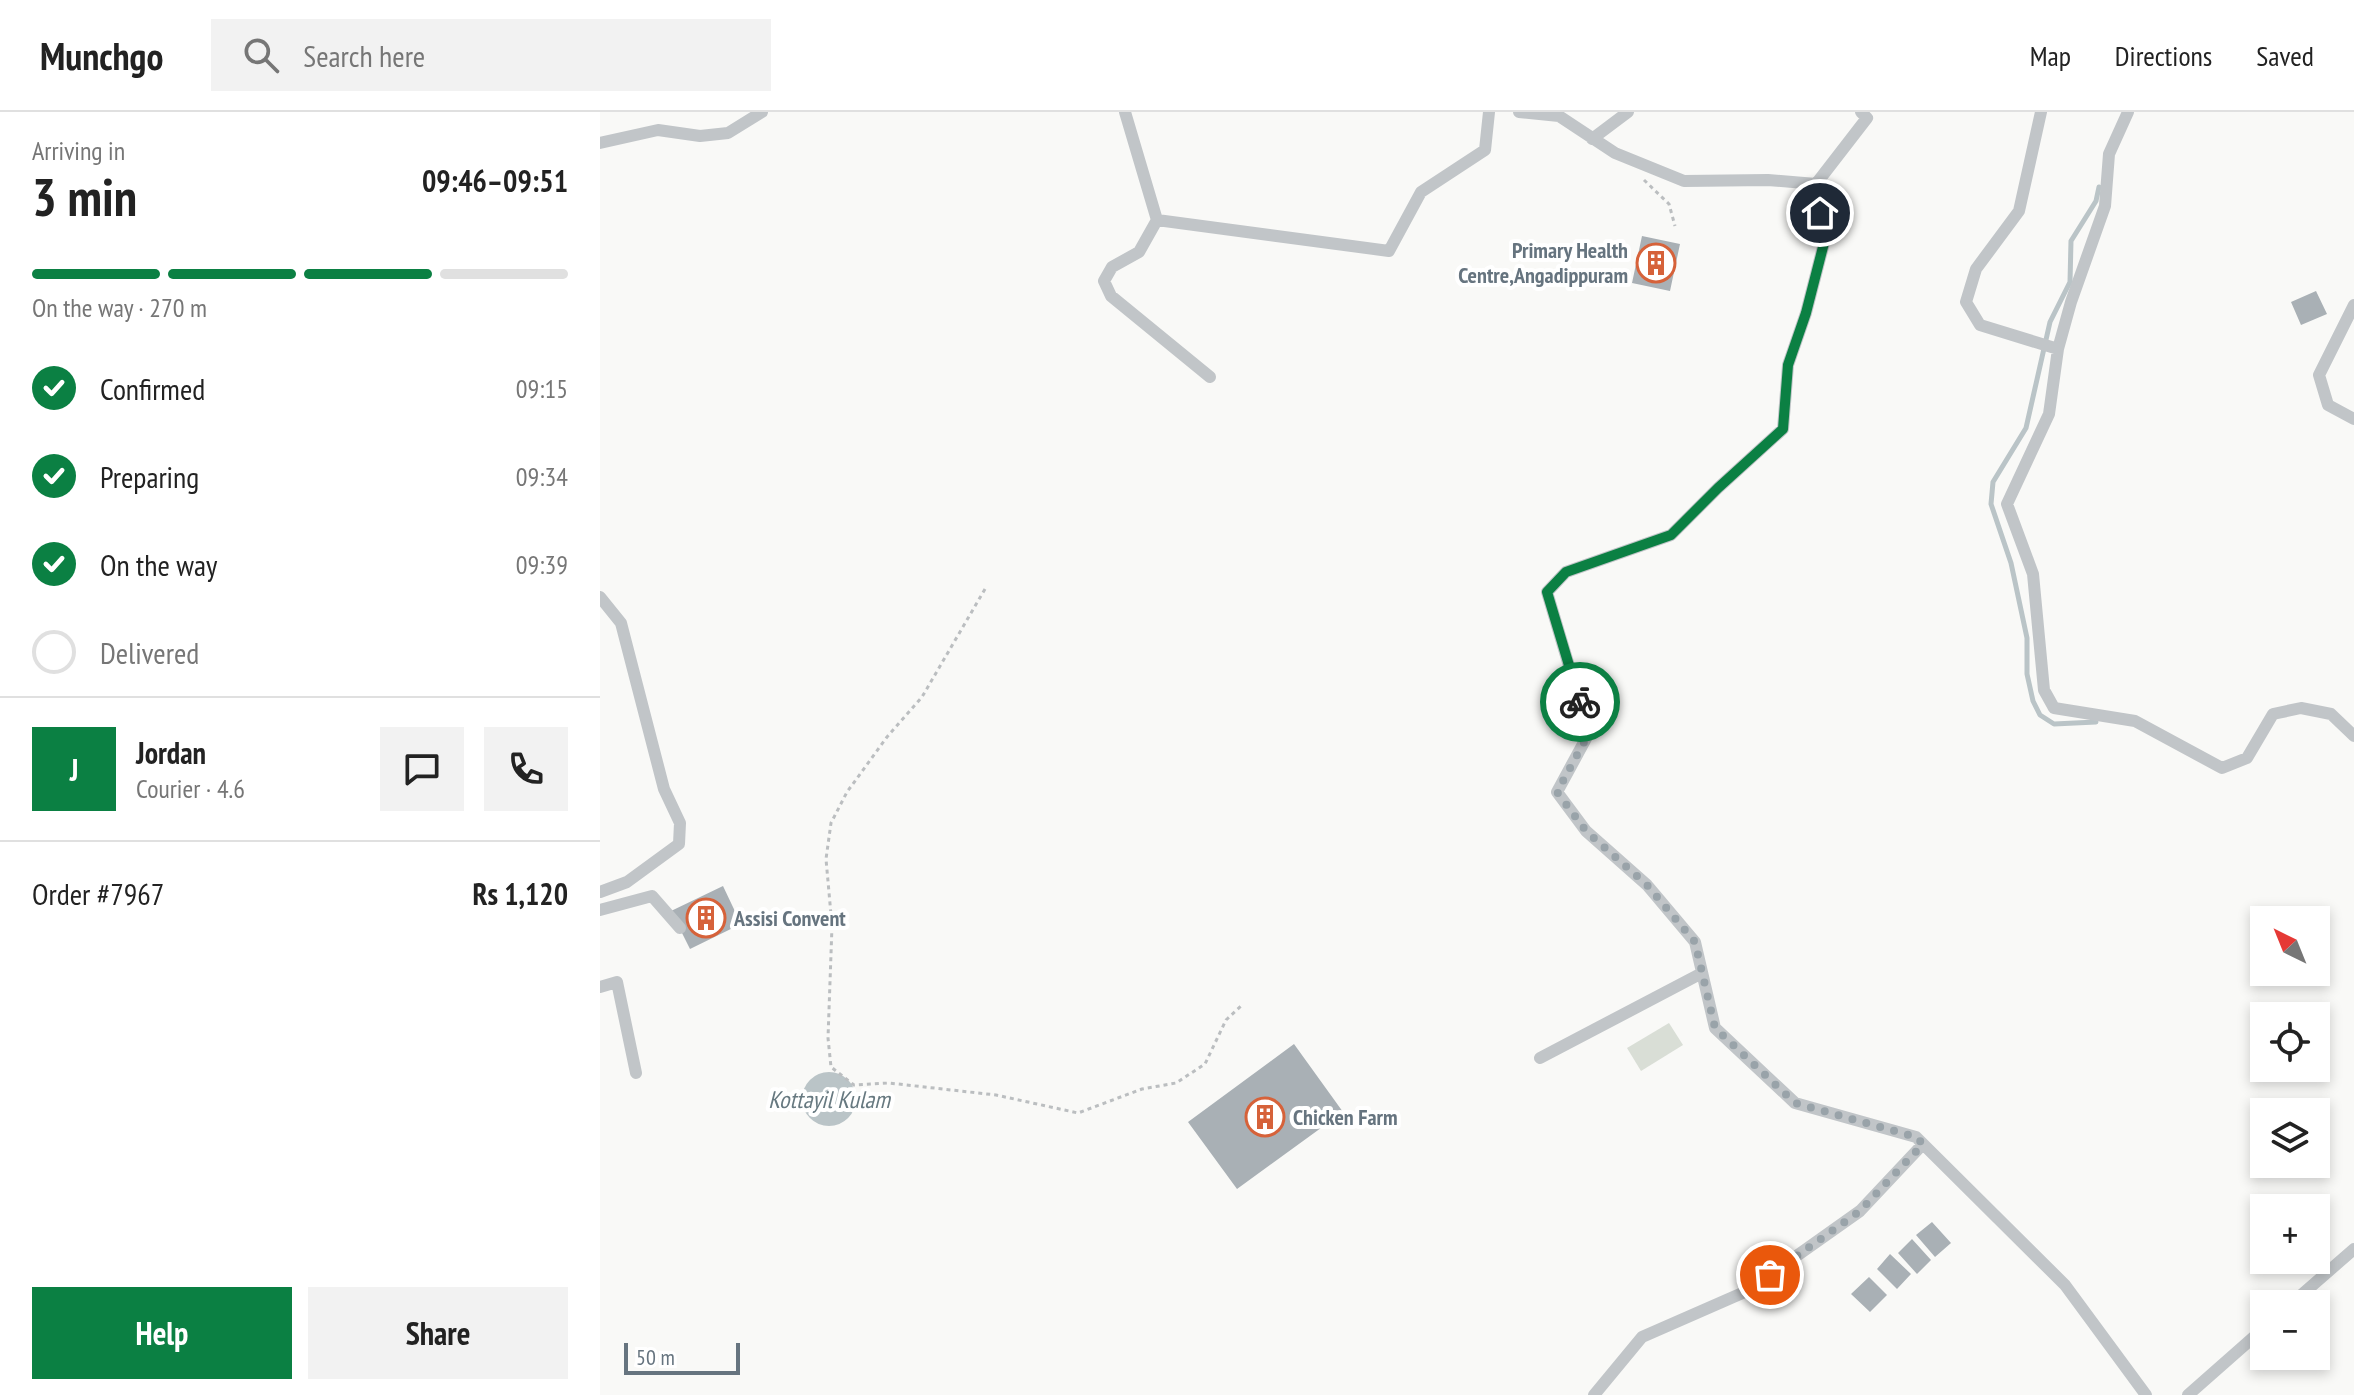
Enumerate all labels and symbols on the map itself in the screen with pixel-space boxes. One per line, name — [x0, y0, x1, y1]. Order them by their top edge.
pin — [1786, 179, 1854, 247]
place label: Primary Health Centre,Angadippuram — [1458, 236, 1628, 289]
building icon: Primary Health Centre,Angadippuram — [1635, 242, 1677, 284]
courier — [1540, 662, 1620, 742]
building icon: Assisi Convent — [685, 897, 727, 939]
place label: Assisi Convent — [733, 904, 846, 932]
north arrow — [2250, 906, 2330, 986]
water label: Kottayil Kulam — [768, 1084, 891, 1115]
building icon: Chicken Farm — [1244, 1096, 1286, 1138]
place label: Chicken Farm — [1293, 1103, 1398, 1131]
pin — [1736, 1241, 1804, 1309]
scale bar — [624, 1339, 740, 1375]

